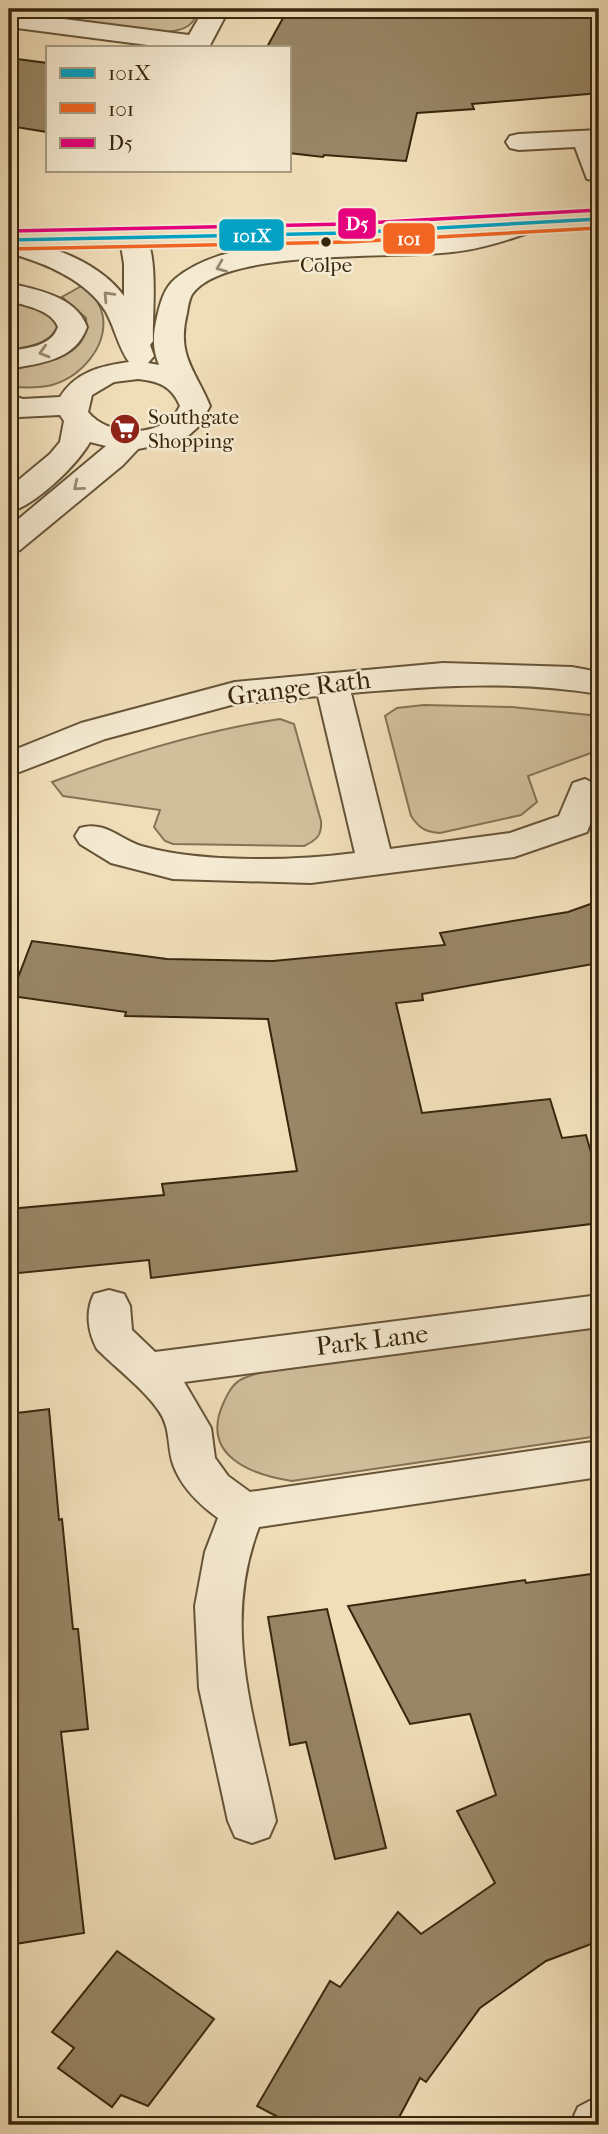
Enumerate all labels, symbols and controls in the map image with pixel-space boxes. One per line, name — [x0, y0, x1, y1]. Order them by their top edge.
legend — [46, 46, 290, 172]
text: 101X — [108, 61, 151, 85]
text: 101 — [108, 97, 134, 121]
text: D5 — [108, 131, 133, 155]
line badge: D5 — [337, 207, 377, 240]
text: D5 — [346, 213, 368, 235]
line badge: 101X — [218, 218, 285, 252]
line badge: 101 — [382, 222, 436, 255]
text: 101X — [233, 225, 272, 247]
text: 101 — [397, 228, 421, 250]
marker: Colpe — [319, 235, 333, 249]
place label: Colpe — [300, 253, 352, 277]
one-way arrow — [216, 258, 228, 272]
one-way arrow — [104, 291, 117, 304]
one-way arrow — [39, 343, 51, 358]
place label: Southgate Shopping — [148, 405, 239, 453]
supermarket icon: Southgate Shopping — [108, 412, 142, 446]
one-way arrow — [74, 478, 87, 490]
street label: Grange Rath — [226, 664, 373, 712]
street label: Park Lane — [314, 1318, 430, 1362]

